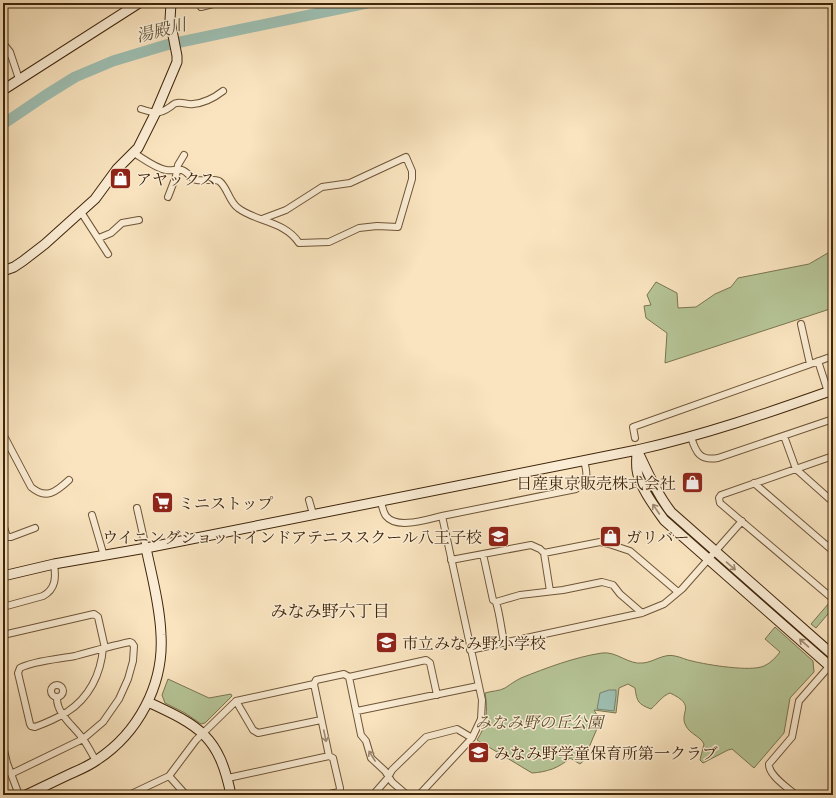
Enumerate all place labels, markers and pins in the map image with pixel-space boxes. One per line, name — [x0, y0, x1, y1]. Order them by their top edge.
shop icon: アヤックス — [107, 166, 133, 192]
place label: アヤックス — [136, 170, 216, 190]
shop icon: 日産東京販売株式会社 — [679, 470, 705, 496]
place label: 日産東京販売株式会社 — [516, 474, 676, 494]
supermarket icon: ミニストップ — [150, 490, 176, 516]
place label: ミニストップ — [178, 494, 274, 514]
school or university icon: ウイニングショットインドアテニススクール八王子校 — [485, 524, 511, 550]
shop icon: ガリバー — [597, 524, 623, 550]
place label: ウイニングショットインドアテニススクール八王子校 — [102, 528, 482, 548]
place label: ガリバー — [626, 528, 690, 548]
school or university icon: 市立みなみ野小学校 — [374, 630, 400, 656]
place label: 市立みなみ野小学校 — [402, 634, 546, 654]
school or university icon: みなみ野学童保育所第一クラブ — [465, 740, 491, 766]
place label: みなみ野学童保育所第一クラブ — [494, 744, 718, 764]

